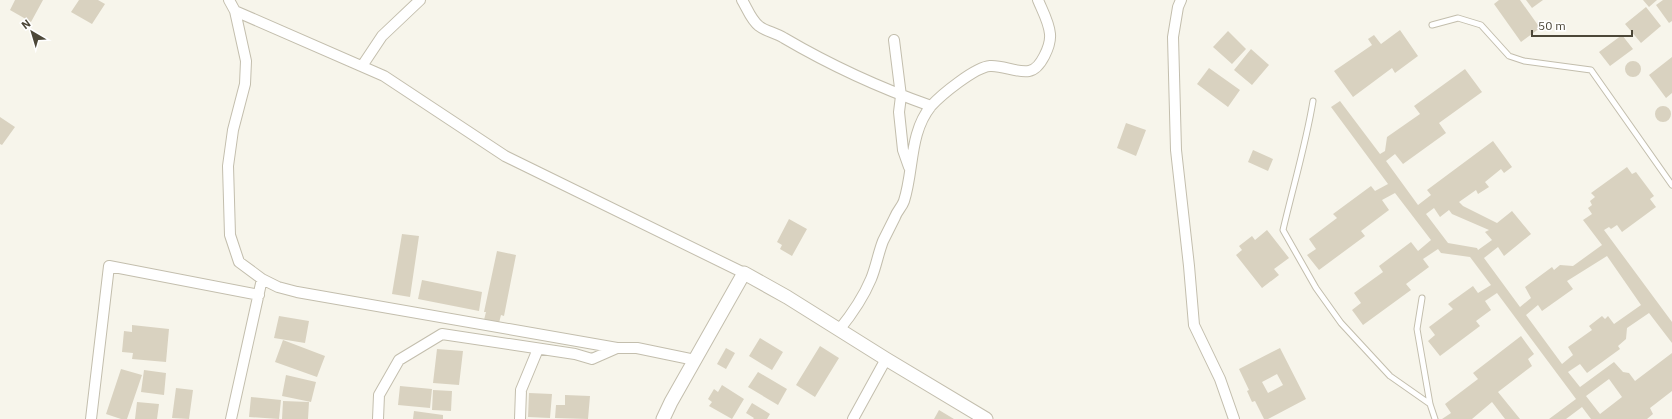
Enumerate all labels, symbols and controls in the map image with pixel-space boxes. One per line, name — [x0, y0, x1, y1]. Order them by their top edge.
north arrow — [12, 12, 52, 52]
scale bar — [1532, 12, 1632, 38]
text: N — [18, 16, 33, 32]
text: 50 m — [1538, 18, 1566, 33]

